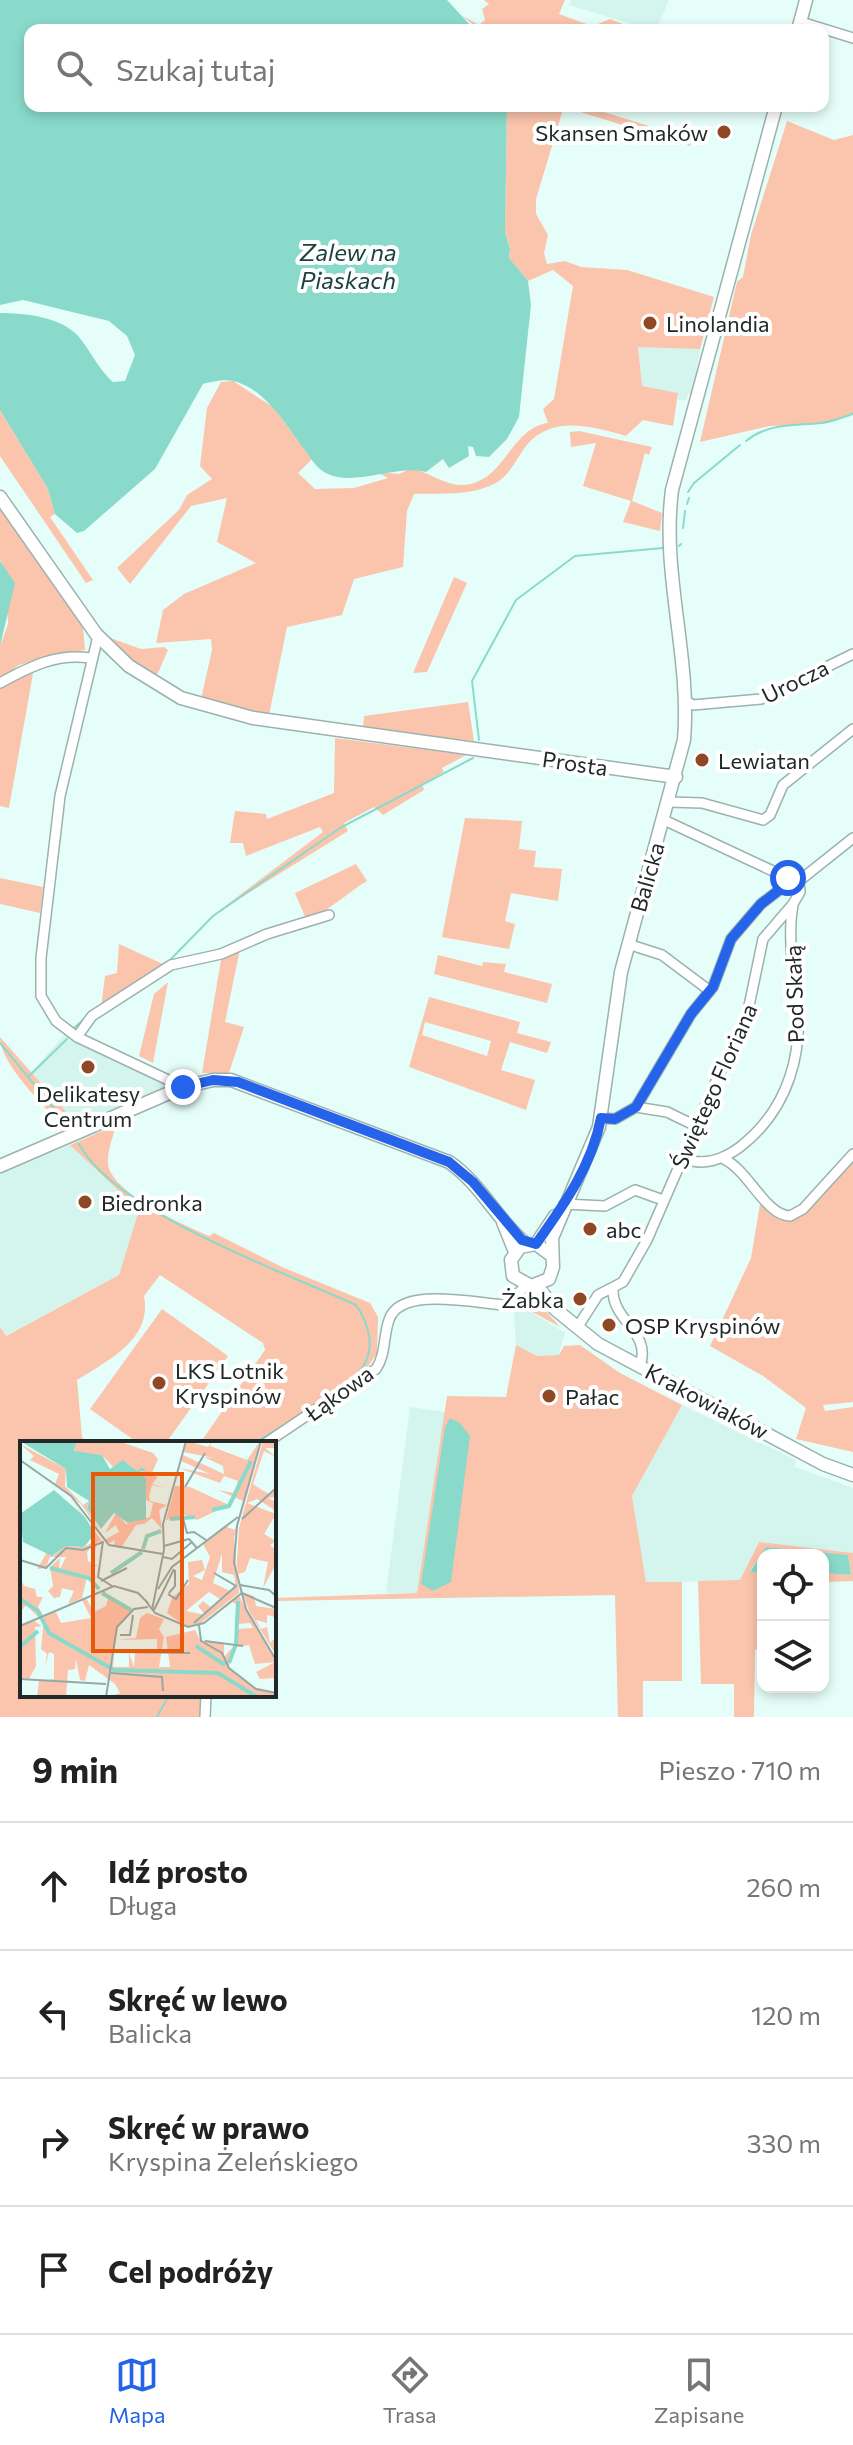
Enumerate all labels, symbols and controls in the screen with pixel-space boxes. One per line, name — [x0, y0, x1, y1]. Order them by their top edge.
search box — [24, 24, 829, 112]
icon: search — [52, 46, 96, 90]
text: Szukaj tutaj — [116, 50, 275, 87]
place label: Skansen Smaków — [535, 119, 708, 146]
marker: Skansen Smaków — [715, 123, 733, 141]
water label: Zalew na Piaskach — [298, 237, 397, 294]
place label: Linolandia — [666, 310, 770, 337]
marker: Linolandia — [641, 314, 659, 332]
street label: Urocza — [757, 653, 833, 709]
street label: Prosta — [541, 745, 609, 781]
place label: Lewiatan — [718, 747, 810, 774]
marker: Lewiatan — [693, 751, 711, 769]
street label: Balicka — [624, 839, 670, 915]
route start — [770, 860, 806, 896]
street label: Pod Skałą — [779, 945, 809, 1043]
street label: Świętego Floriana — [665, 999, 763, 1173]
marker: Delikatesy Centrum — [79, 1058, 97, 1076]
route end — [165, 1069, 201, 1105]
place label: Delikatesy Centrum — [36, 1080, 140, 1132]
place label: Biedronka — [101, 1189, 203, 1216]
marker: Biedronka — [76, 1193, 94, 1211]
place label: abc — [606, 1216, 641, 1243]
marker: abc — [581, 1220, 599, 1238]
place label: Żabka — [501, 1286, 564, 1313]
marker: Żabka — [571, 1290, 589, 1308]
place label: OSP Kryspinów — [625, 1312, 781, 1339]
marker: OSP Kryspinów — [600, 1316, 618, 1334]
place label: LKS Lotnik Kryspinów — [175, 1357, 284, 1409]
street label: Krakowiaków — [641, 1357, 774, 1445]
street label: Łąkowa — [299, 1359, 378, 1427]
marker: LKS Lotnik Kryspinów — [150, 1374, 168, 1392]
place label: Pałac — [565, 1383, 619, 1410]
marker: Pałac — [540, 1387, 558, 1405]
inset map — [20, 1441, 276, 1697]
map controls — [757, 1549, 829, 1693]
button: locate — [757, 1549, 829, 1621]
button: layers — [757, 1621, 829, 1693]
text: 9 min — [32, 1748, 118, 1790]
text: Pieszo · 710 m — [658, 1754, 821, 1785]
text: Idź prosto — [108, 1852, 248, 1889]
icon: ahead — [32, 1864, 76, 1908]
text: 260 m — [746, 1871, 821, 1902]
text: Długa — [108, 1889, 177, 1920]
text: Skręć w lewo — [108, 1980, 288, 2017]
icon: left — [32, 1992, 76, 2036]
text: 120 m — [751, 1999, 821, 2030]
text: Balicka — [108, 2017, 192, 2048]
text: Skręć w prawo — [108, 2108, 309, 2145]
icon: right — [32, 2120, 76, 2164]
text: 330 m — [747, 2127, 821, 2158]
text: Kryspina Żeleńskiego — [108, 2145, 359, 2176]
icon: arrive — [32, 2248, 76, 2292]
text: Cel podróży — [108, 2252, 273, 2289]
tab: Mapa — [109, 2353, 165, 2428]
tab: Trasa — [383, 2353, 437, 2428]
tab: Zapisane — [654, 2353, 744, 2428]

